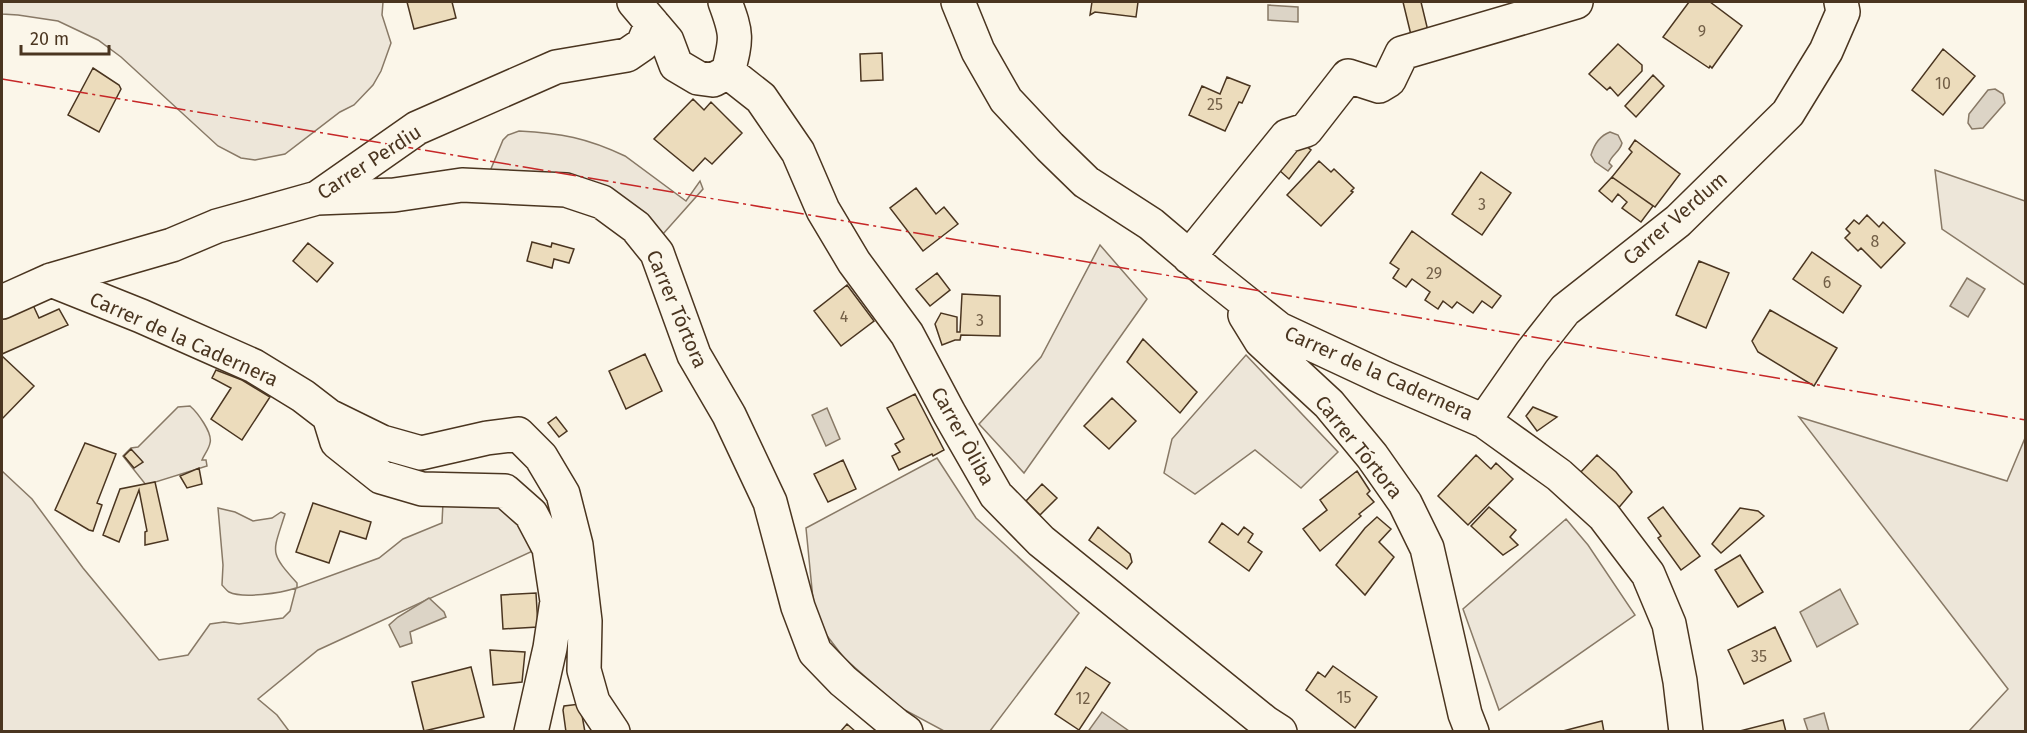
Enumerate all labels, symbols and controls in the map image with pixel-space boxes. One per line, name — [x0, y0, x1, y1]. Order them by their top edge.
scale bar — [21, 18, 110, 56]
house number: 9 — [1698, 22, 1706, 41]
text: 20 m — [30, 28, 69, 50]
house number: 10 — [1935, 74, 1951, 93]
house number: 25 — [1207, 95, 1223, 114]
street label: Carrer Perdiu — [313, 120, 425, 204]
street label: Carrer Verdum — [1618, 166, 1732, 270]
house number: 3 — [1478, 195, 1486, 214]
house number: 8 — [1871, 232, 1880, 251]
street label: Carrer Tórtora — [641, 246, 713, 372]
house number: 29 — [1426, 264, 1442, 283]
house number: 6 — [1823, 273, 1831, 292]
street label: Carrer de la Cadernera — [86, 287, 282, 391]
house number: 4 — [840, 307, 849, 326]
house number: 3 — [976, 311, 984, 330]
street label: Carrer de la Cadernera — [1281, 321, 1477, 425]
street label: Carrer Òliba — [926, 383, 1000, 489]
street label: Carrer Tórtora — [1310, 391, 1408, 503]
house number: 35 — [1751, 647, 1767, 666]
house number: 15 — [1337, 688, 1351, 707]
house number: 12 — [1076, 689, 1090, 708]

